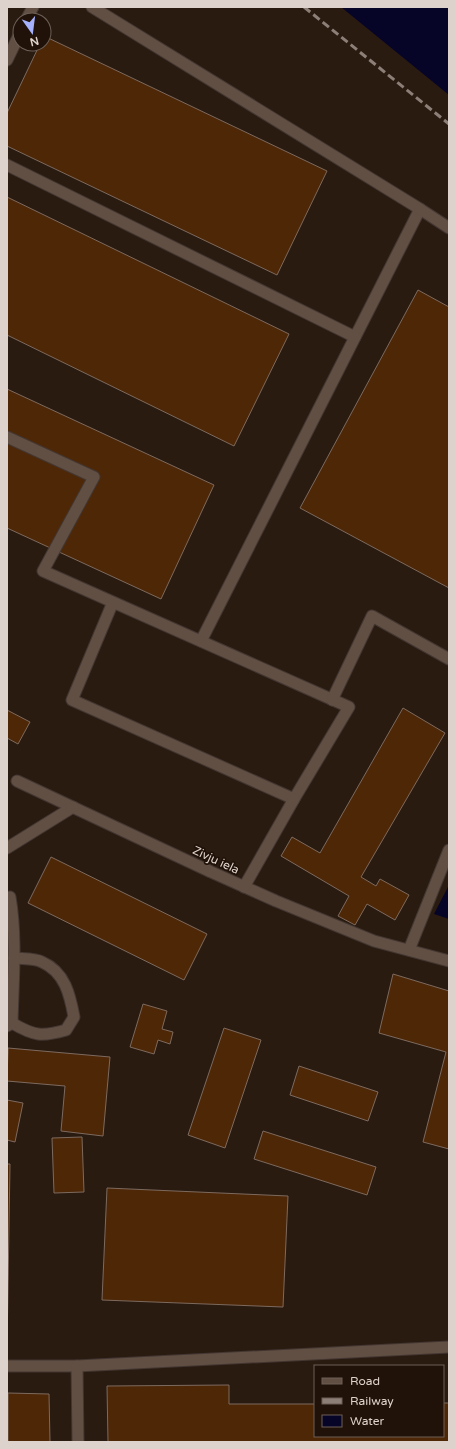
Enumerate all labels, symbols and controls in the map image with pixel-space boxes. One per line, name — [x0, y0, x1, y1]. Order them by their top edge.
north arrow — [12, 12, 52, 52]
text: N — [28, 34, 40, 49]
street label: Zivju iela — [190, 843, 242, 877]
legend — [314, 1365, 444, 1437]
text: Road — [350, 1374, 380, 1388]
text: Railway — [350, 1394, 394, 1408]
text: Water — [350, 1414, 385, 1428]

